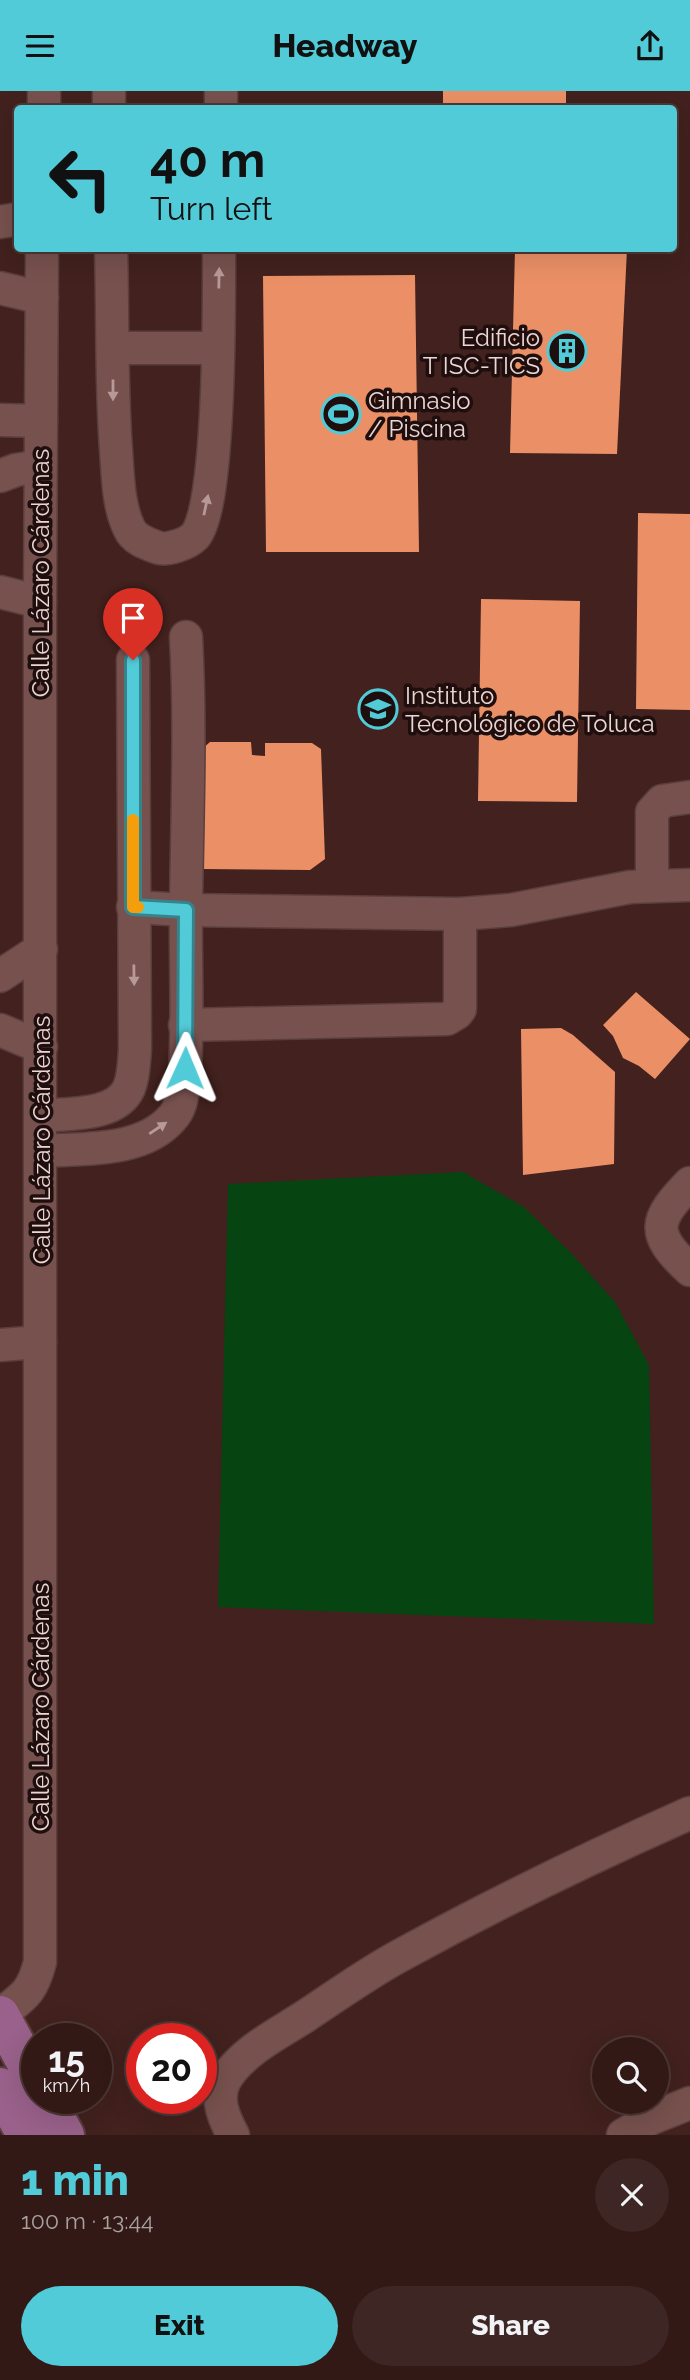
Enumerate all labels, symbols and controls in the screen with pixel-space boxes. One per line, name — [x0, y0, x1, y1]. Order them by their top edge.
icon: menu — [21, 27, 59, 65]
text: Headway — [273, 27, 418, 64]
icon: share — [631, 27, 669, 65]
text: 40 m — [150, 131, 265, 188]
icon: left — [35, 133, 126, 224]
text: Turn left — [150, 190, 272, 227]
one-way arrow — [213, 267, 225, 289]
place label: Edificio T ISC-TICS — [423, 323, 540, 380]
building icon: Edificio T ISC-TICS — [546, 330, 588, 372]
one-way arrow — [107, 379, 119, 401]
place label: Gimnasio / Piscina — [368, 386, 471, 443]
sports icon: Gimnasio / Piscina — [320, 393, 362, 435]
street label: Calle Lázaro Cárdenas — [26, 449, 55, 697]
one-way arrow — [201, 494, 212, 516]
pin — [103, 588, 163, 660]
icon: arrive — [114, 599, 152, 637]
place label: Instituto Tecnológico de Toluca — [405, 681, 655, 738]
school or university icon: Instituto Tecnológico de Toluca — [357, 688, 399, 730]
one-way arrow — [128, 964, 140, 986]
street label: Calle Lázaro Cárdenas — [27, 1016, 56, 1264]
position arrow — [148, 1031, 222, 1105]
one-way arrow — [149, 1122, 168, 1135]
street label: Calle Lázaro Cárdenas — [26, 1583, 55, 1831]
speed limit sign: 20 — [126, 2023, 217, 2114]
map controls — [592, 2037, 669, 2114]
button: search — [592, 2037, 669, 2114]
text: 15 — [48, 2039, 85, 2080]
text: km/h — [43, 2075, 90, 2096]
text: 1 min — [21, 2156, 129, 2205]
button: close — [595, 2158, 669, 2232]
text: 100 m · 13:44 — [21, 2207, 154, 2234]
button: Exit — [21, 2286, 338, 2366]
button: Share — [352, 2286, 669, 2366]

